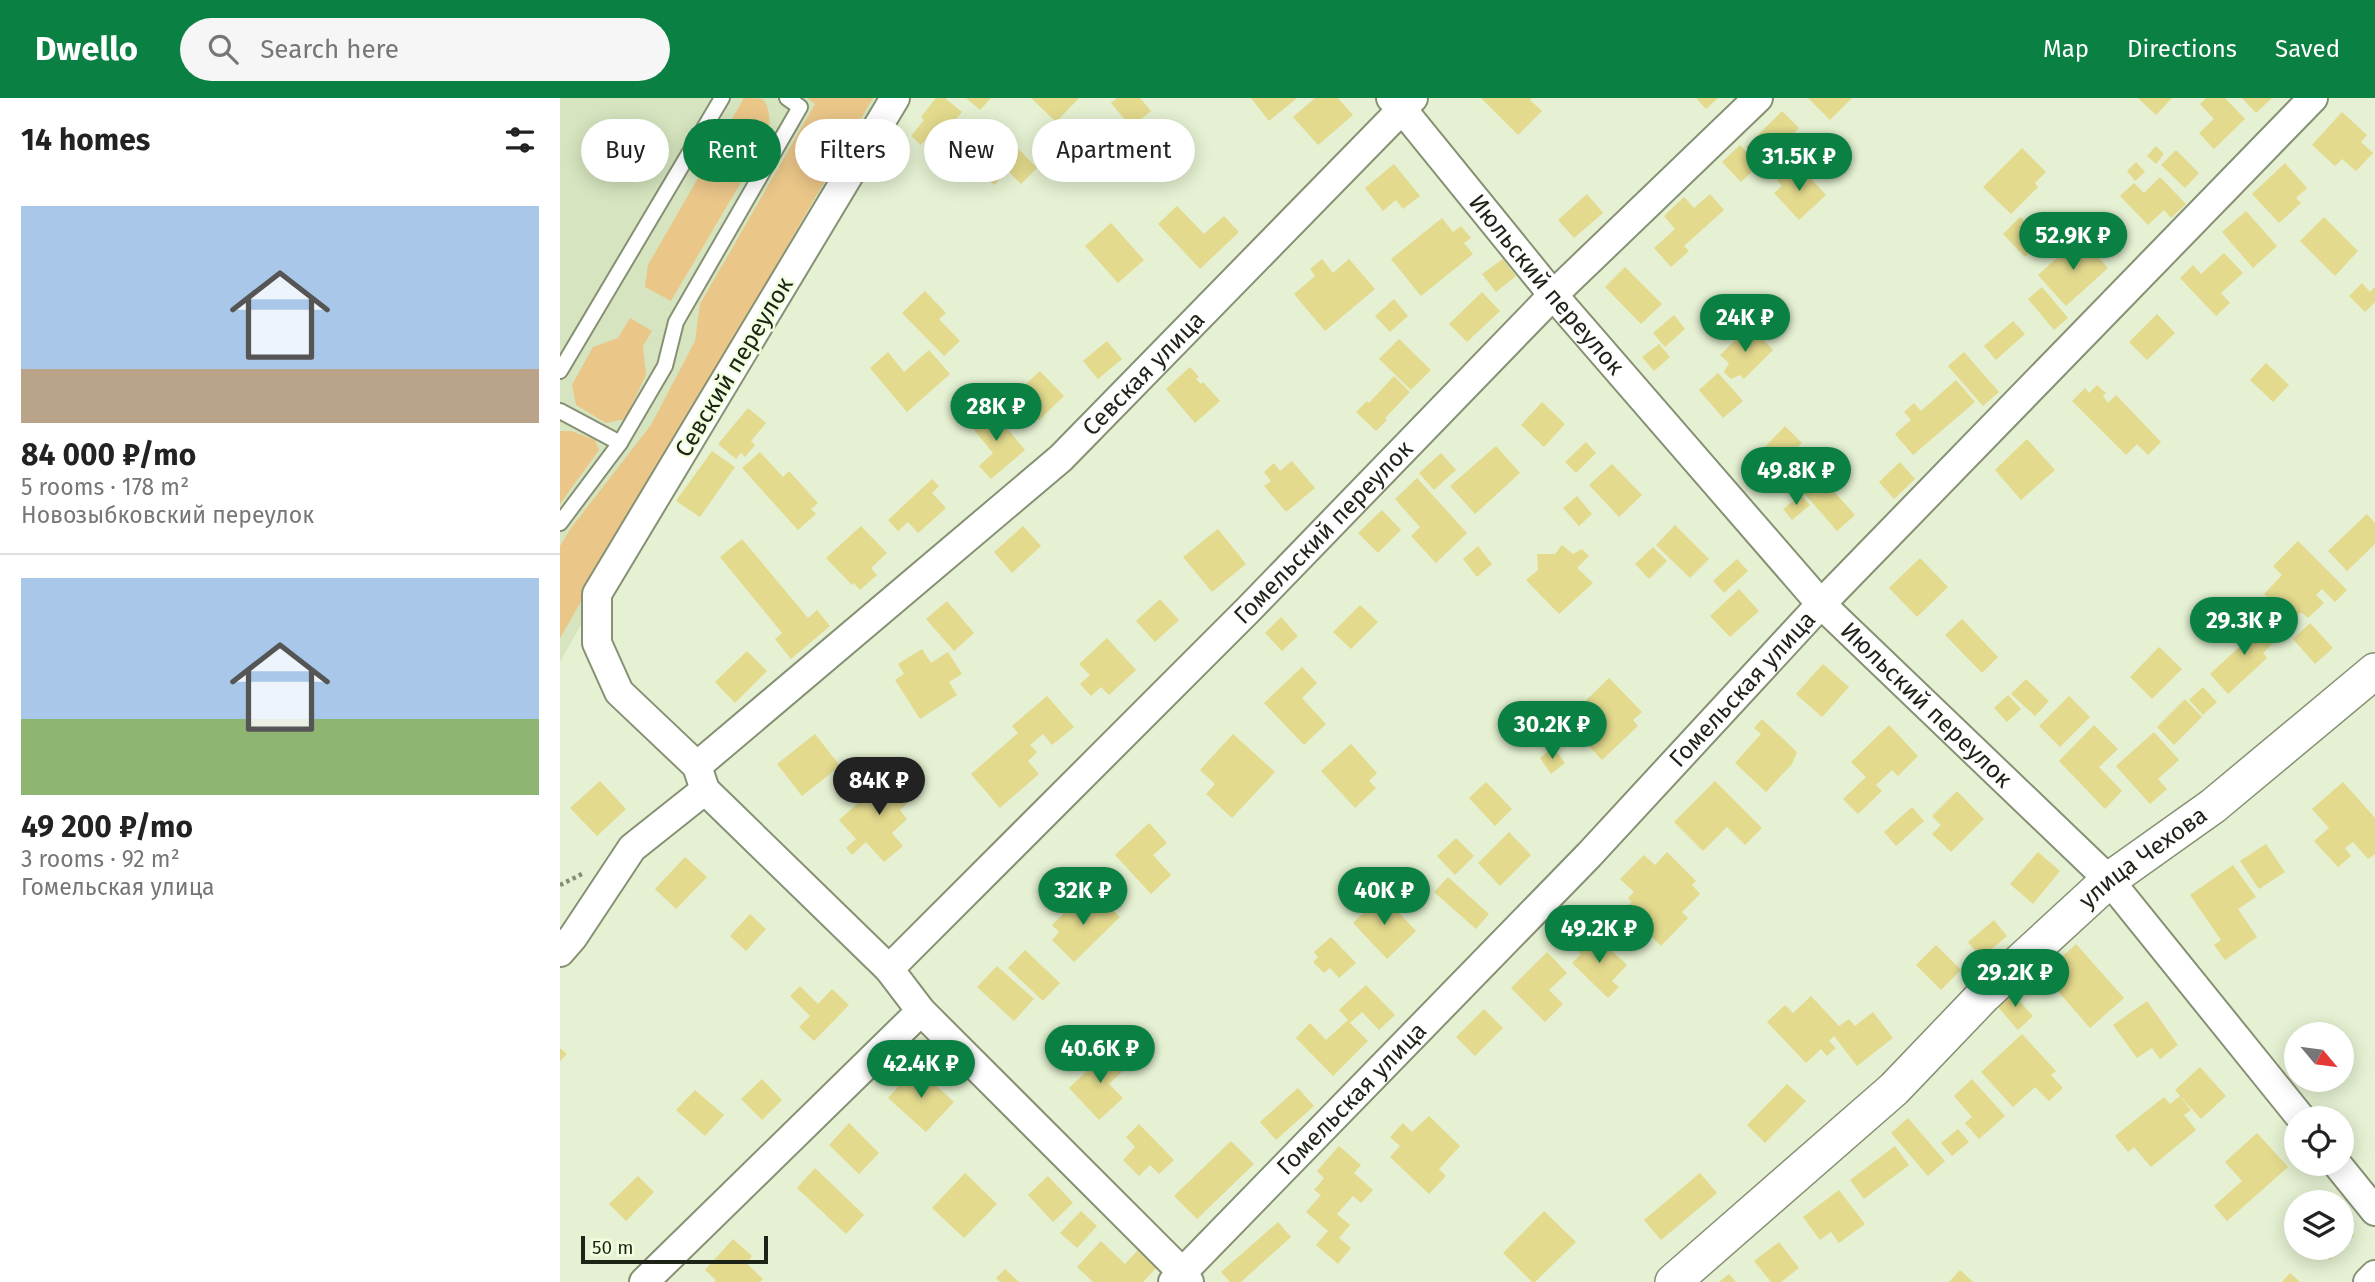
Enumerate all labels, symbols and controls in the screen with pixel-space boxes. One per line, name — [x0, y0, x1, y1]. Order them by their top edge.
search box — [180, 18, 670, 81]
text: Dwello — [35, 29, 138, 69]
icon: search — [204, 30, 242, 68]
text: Search here — [260, 34, 399, 65]
text: Map — [2043, 35, 2089, 63]
text: Directions — [2127, 35, 2237, 63]
text: Saved — [2275, 35, 2340, 63]
chip: Buy — [581, 119, 669, 182]
chip: Rent — [683, 119, 781, 182]
chip: Filters — [795, 119, 910, 182]
chip: New — [924, 119, 1018, 182]
chip: Apartment — [1032, 119, 1195, 182]
icon: filters — [501, 121, 539, 159]
text: 14 homes — [21, 122, 150, 158]
pin: 31.5K ₽ — [1734, 134, 1864, 193]
text: 31.5K ₽ — [1762, 142, 1836, 170]
street label: Июльский переулок — [1463, 189, 1630, 381]
pin: 52.9K ₽ — [2008, 212, 2138, 272]
text: 52.9K ₽ — [2035, 221, 2111, 249]
icon: home — [217, 252, 343, 378]
street label: Севский переулок — [669, 272, 799, 462]
pin: 24K ₽ — [1696, 294, 1794, 354]
text: 24K ₽ — [1716, 303, 1774, 331]
street label: Севская улица — [1077, 306, 1210, 441]
pin: 28K ₽ — [947, 384, 1045, 443]
text: 28K ₽ — [967, 392, 1025, 420]
street label: Гомельский переулок — [1228, 434, 1419, 630]
text: 84 000 ₽/mo — [21, 437, 196, 473]
pin: 49.8K ₽ — [1731, 448, 1861, 507]
text: 49.8K ₽ — [1757, 456, 1835, 484]
text: 5 rooms · 178 m² — [21, 473, 189, 501]
text: Новозыбковский переулок — [21, 501, 314, 529]
pin: 29.3K ₽ — [2179, 598, 2309, 657]
street label: Гомельская улица — [1663, 605, 1821, 773]
text: 29.3K ₽ — [2206, 606, 2282, 634]
street label: Июльский переулок — [1835, 616, 2018, 794]
icon: home — [217, 624, 343, 750]
pin: 30.2K ₽ — [1487, 702, 1617, 761]
text: 30.2K ₽ — [1514, 710, 1590, 738]
pin: 84K ₽ — [830, 758, 928, 817]
text: 84K ₽ — [849, 766, 909, 794]
street label: улица Чехова — [2073, 801, 2212, 914]
text: 49 200 ₽/mo — [21, 809, 193, 845]
text: 3 rooms · 92 m² — [21, 845, 180, 873]
pin: 32K ₽ — [1034, 868, 1132, 927]
pin: 40K ₽ — [1335, 868, 1433, 927]
text: Гомельская улица — [21, 873, 215, 901]
text: 32K ₽ — [1054, 876, 1112, 904]
text: 40K ₽ — [1354, 876, 1414, 904]
pin: 49.2K ₽ — [1534, 906, 1664, 965]
text: 49.2K ₽ — [1561, 914, 1637, 942]
pin: 29.2K ₽ — [1950, 950, 2080, 1009]
text: 29.2K ₽ — [1977, 958, 2053, 986]
street label: Гомельская улица — [1271, 1016, 1432, 1181]
north arrow — [2284, 1022, 2354, 1092]
map controls — [2284, 1022, 2354, 1260]
pin: 40.6K ₽ — [1035, 1026, 1165, 1085]
text: 40.6K ₽ — [1061, 1034, 1139, 1062]
pin: 42.4K ₽ — [856, 1040, 986, 1100]
text: 42.4K ₽ — [883, 1049, 959, 1077]
button: locate — [2284, 1106, 2354, 1176]
button: layers — [2284, 1190, 2354, 1260]
scale bar — [581, 1233, 768, 1265]
text: 50 m — [592, 1236, 633, 1259]

